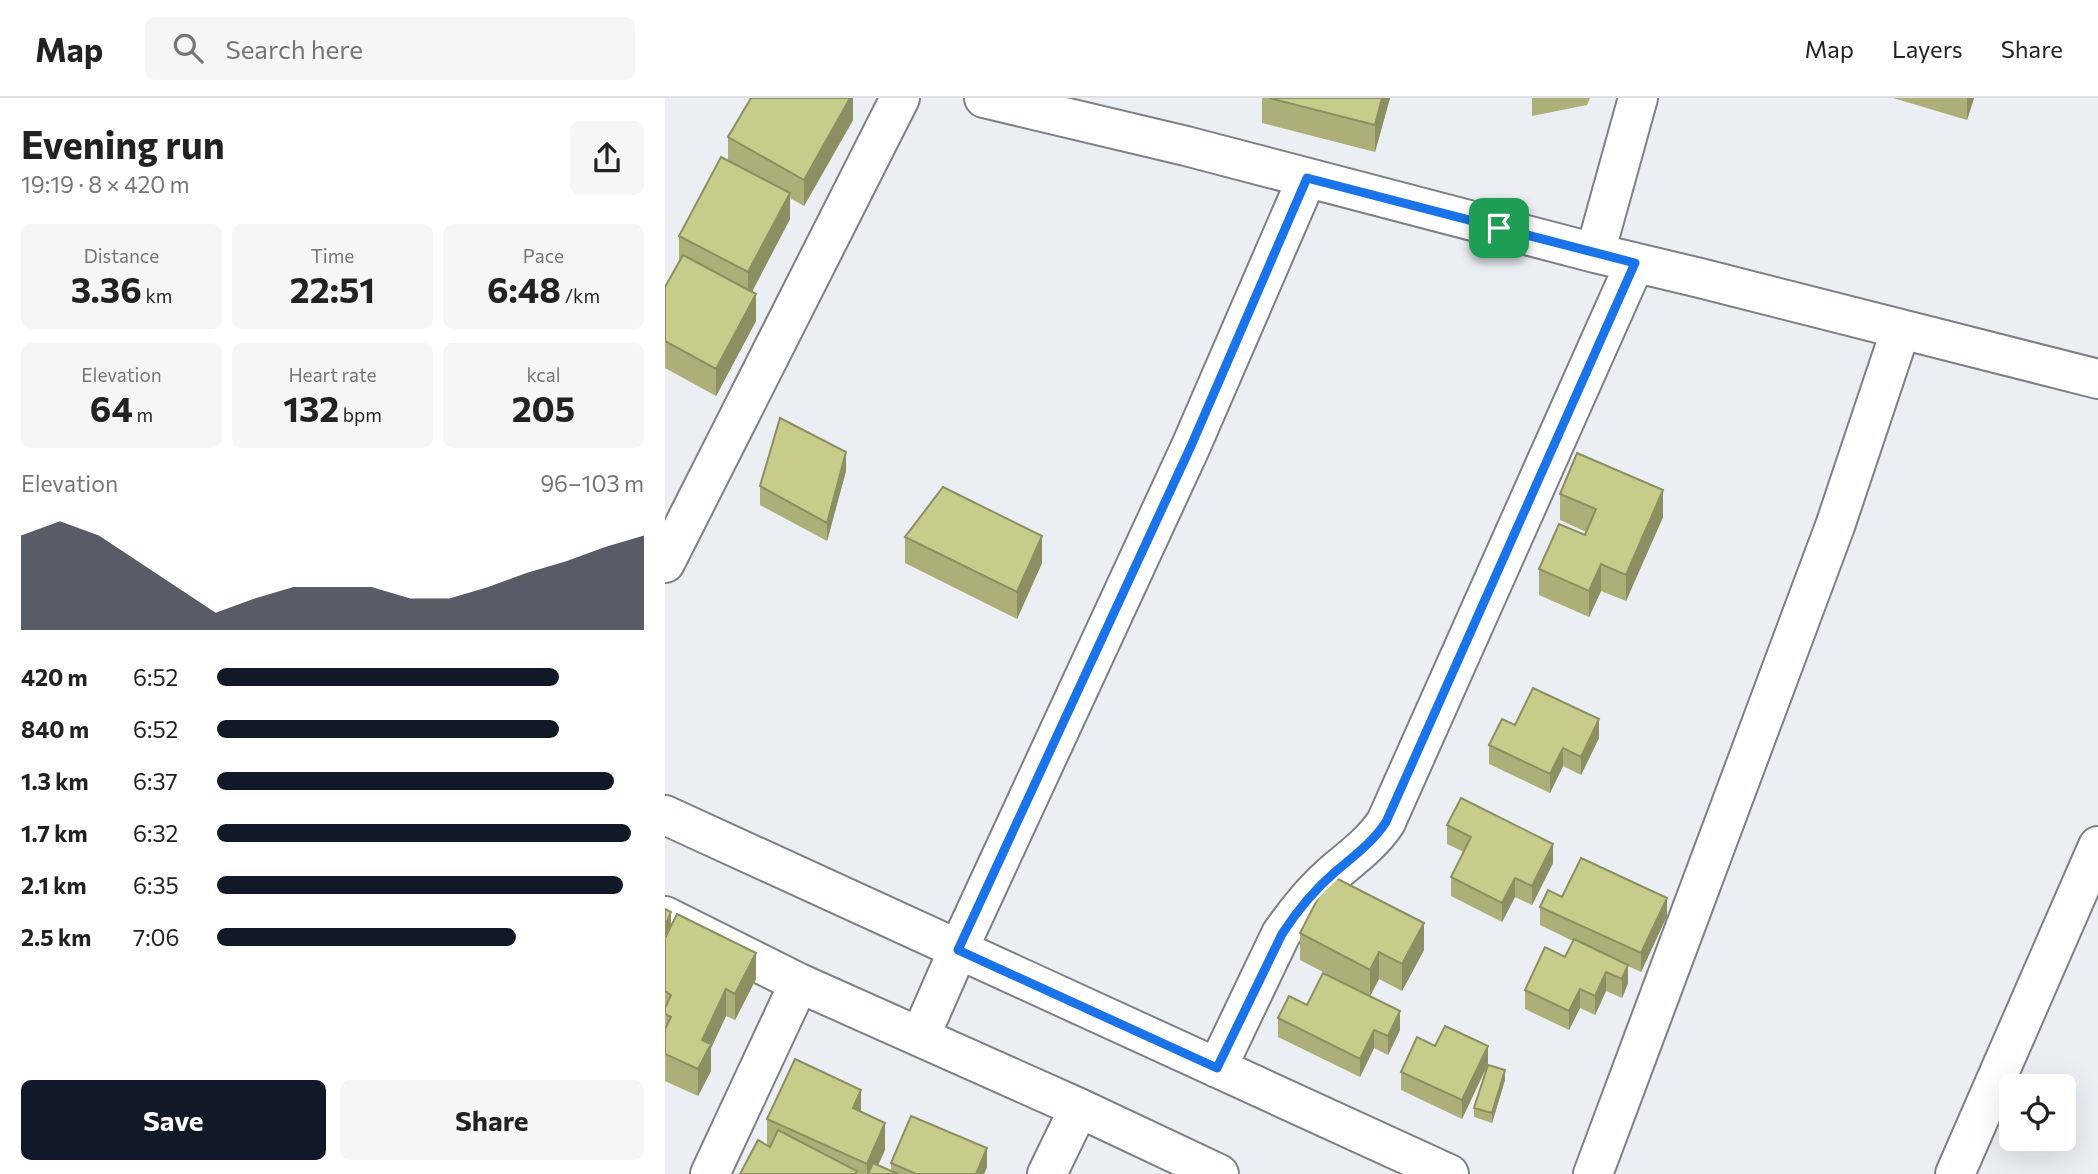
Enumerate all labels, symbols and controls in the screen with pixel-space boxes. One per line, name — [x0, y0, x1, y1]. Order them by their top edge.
search box — [145, 17, 635, 80]
text: Map — [35, 28, 103, 69]
icon: search — [169, 29, 207, 67]
text: Search here — [225, 33, 363, 64]
text: Map — [1805, 34, 1854, 63]
text: Layers — [1892, 34, 1963, 63]
text: Share — [2001, 34, 2063, 63]
text: Evening run — [21, 120, 225, 167]
button: share — [570, 121, 644, 195]
text: 19:19 · 8 × 420 m — [21, 170, 190, 198]
pin — [1469, 198, 1529, 258]
icon: arrive — [1480, 209, 1518, 247]
text: Distance — [84, 244, 159, 267]
text: Time — [311, 244, 354, 267]
text: Pace — [523, 244, 564, 267]
text: 3.36 — [71, 267, 142, 310]
text: 22:51 — [290, 267, 375, 310]
text: 6:48 — [487, 267, 561, 310]
text: km — [142, 284, 172, 307]
text: /km — [561, 284, 600, 307]
text: Elevation — [81, 363, 162, 386]
text: Heart rate — [288, 363, 377, 386]
text: kcal — [526, 363, 561, 386]
text: 64 — [90, 386, 133, 429]
text: 132 — [283, 386, 339, 429]
text: 205 — [512, 386, 575, 429]
text: m — [133, 403, 153, 426]
text: bpm — [339, 403, 382, 426]
text: Elevation — [21, 469, 118, 497]
text: 96–103 m — [540, 469, 644, 497]
text: 420 m — [21, 663, 88, 691]
text: 6:52 — [133, 663, 178, 691]
text: 840 m — [21, 715, 89, 743]
text: 6:52 — [133, 715, 178, 743]
text: 1.3 km — [21, 767, 89, 795]
text: 6:37 — [133, 767, 178, 795]
text: 1.7 km — [21, 819, 88, 847]
text: 6:32 — [133, 819, 178, 847]
text: 2.1 km — [21, 871, 87, 899]
text: 6:35 — [133, 871, 179, 899]
text: 2.5 km — [21, 923, 91, 951]
text: 7:06 — [133, 923, 180, 951]
map controls — [1999, 1074, 2076, 1151]
button: locate — [1999, 1074, 2076, 1151]
button: Save — [21, 1080, 326, 1160]
button: Share — [340, 1080, 644, 1160]

